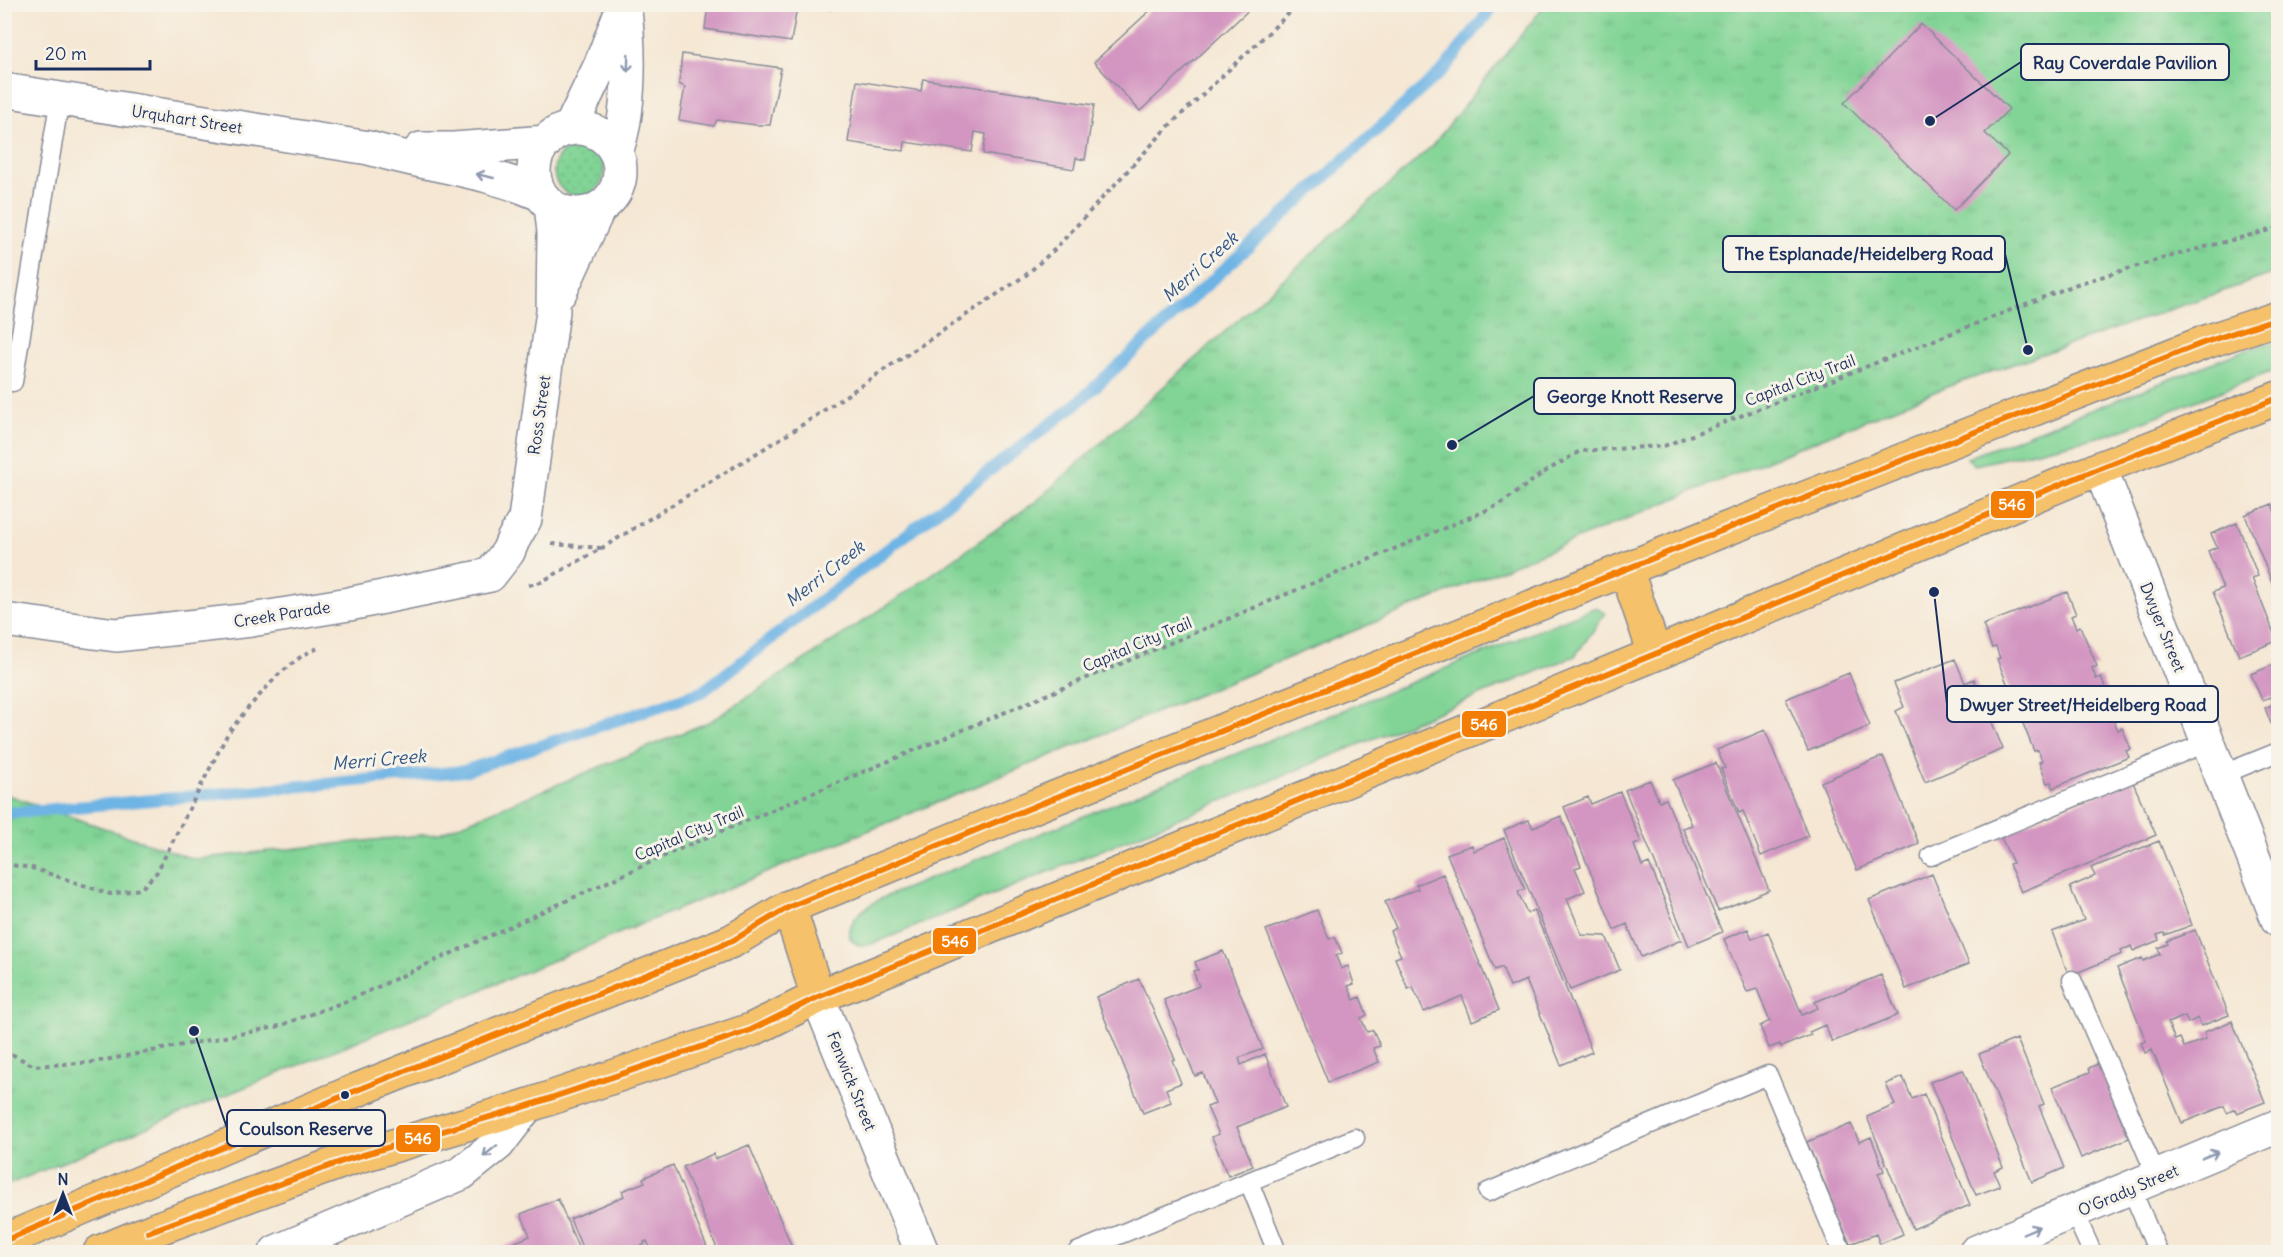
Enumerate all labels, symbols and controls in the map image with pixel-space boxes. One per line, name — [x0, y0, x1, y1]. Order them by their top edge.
scale bar — [36, 33, 150, 71]
text: 20 m — [45, 42, 87, 65]
callout: Ray Coverdale Pavilion — [2021, 44, 2229, 80]
text: Ray Coverdale Pavilion — [2033, 51, 2218, 74]
one-way arrow — [622, 52, 633, 72]
street label: Urquhart Street — [130, 100, 245, 138]
one-way arrow — [475, 170, 495, 181]
water label: Merri Creek — [1157, 225, 1244, 307]
callout: The Esplanade/Heidelberg Road — [1723, 236, 2005, 272]
text: The Esplanade/Heidelberg Road — [1735, 242, 1994, 265]
street label: Capital City Trail — [1742, 350, 1858, 410]
street label: Ross Street — [524, 373, 555, 456]
callout: George Knott Reserve — [1534, 378, 1735, 414]
text: George Knott Reserve — [1547, 385, 1723, 408]
line badge: 546 — [1990, 490, 2035, 519]
text: 546 — [1998, 494, 2026, 514]
water label: Merri Creek — [780, 534, 870, 612]
street label: Dwyer Street — [2136, 579, 2190, 675]
street label: Creek Parade — [232, 597, 332, 631]
street label: Capital City Trail — [1079, 612, 1195, 676]
callout: Dwyer Street/Heidelberg Road — [1947, 686, 2218, 722]
text: Dwyer Street/Heidelberg Road — [1959, 693, 2207, 716]
line badge: 546 — [1461, 710, 1507, 738]
text: 546 — [1470, 714, 1498, 734]
water label: Merri Creek — [331, 744, 429, 775]
street label: Capital City Trail — [631, 801, 747, 865]
line badge: 546 — [932, 927, 977, 955]
text: 546 — [941, 931, 969, 951]
street label: Fenwick Street — [823, 1029, 881, 1134]
unlabelled marker — [339, 1089, 351, 1101]
callout: Coulson Reserve — [227, 1110, 385, 1146]
text: Coulson Reserve — [239, 1117, 373, 1140]
line badge: 546 — [395, 1124, 441, 1153]
text: 546 — [404, 1128, 432, 1148]
one-way arrow — [482, 1144, 498, 1157]
one-way arrow — [2201, 1149, 2219, 1160]
street label: O'Grady Street — [2075, 1160, 2182, 1220]
north arrow — [33, 1164, 93, 1224]
text: N — [57, 1169, 69, 1189]
one-way arrow — [2021, 1224, 2039, 1235]

